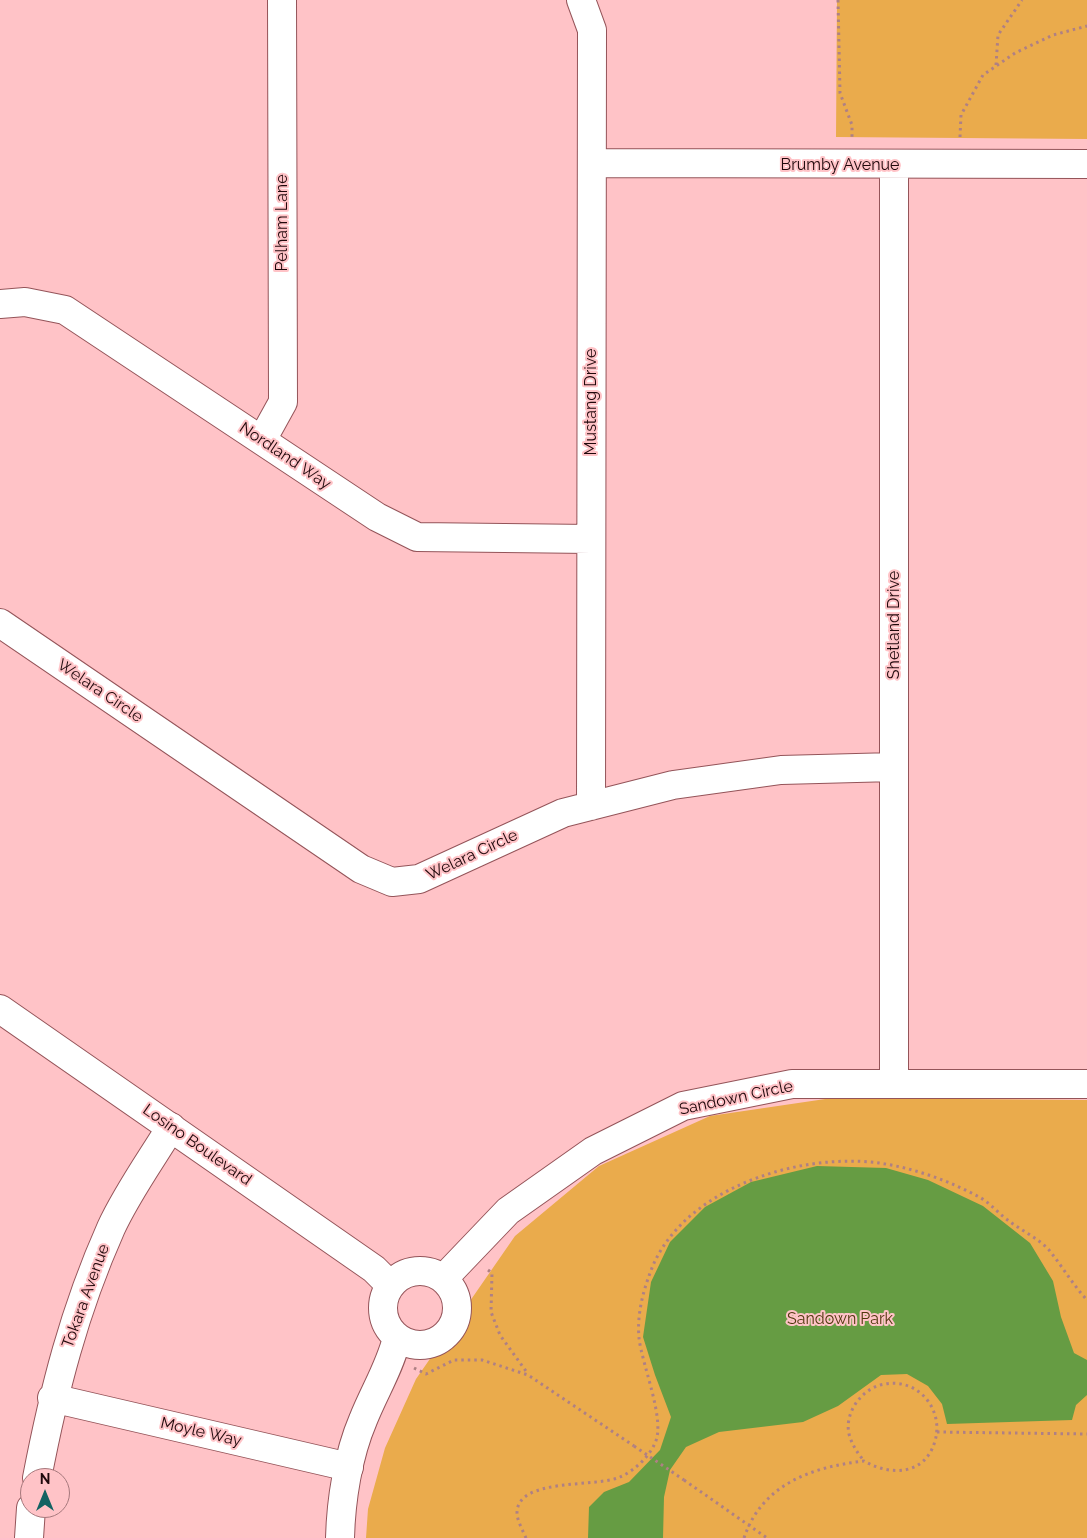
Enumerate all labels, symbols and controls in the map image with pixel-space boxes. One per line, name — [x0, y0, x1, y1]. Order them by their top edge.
street label: Brumby Avenue — [781, 155, 899, 175]
street label: Pelham Lane — [272, 174, 292, 272]
street label: Mustang Drive — [581, 349, 601, 455]
street label: Nordland Way — [235, 418, 335, 494]
street label: Shetland Drive — [884, 571, 904, 679]
street label: Welara Circle — [54, 655, 146, 727]
street label: Welara Circle — [423, 825, 521, 885]
street label: Sandown Circle — [677, 1077, 795, 1119]
street label: Losino Boulevard — [139, 1100, 255, 1190]
street label: Tokara Avenue — [58, 1241, 114, 1351]
park label: Sandown Park — [787, 1309, 893, 1329]
street label: Moyle Way — [159, 1413, 243, 1451]
north arrow — [20, 1468, 70, 1518]
text: N — [40, 1471, 50, 1487]

